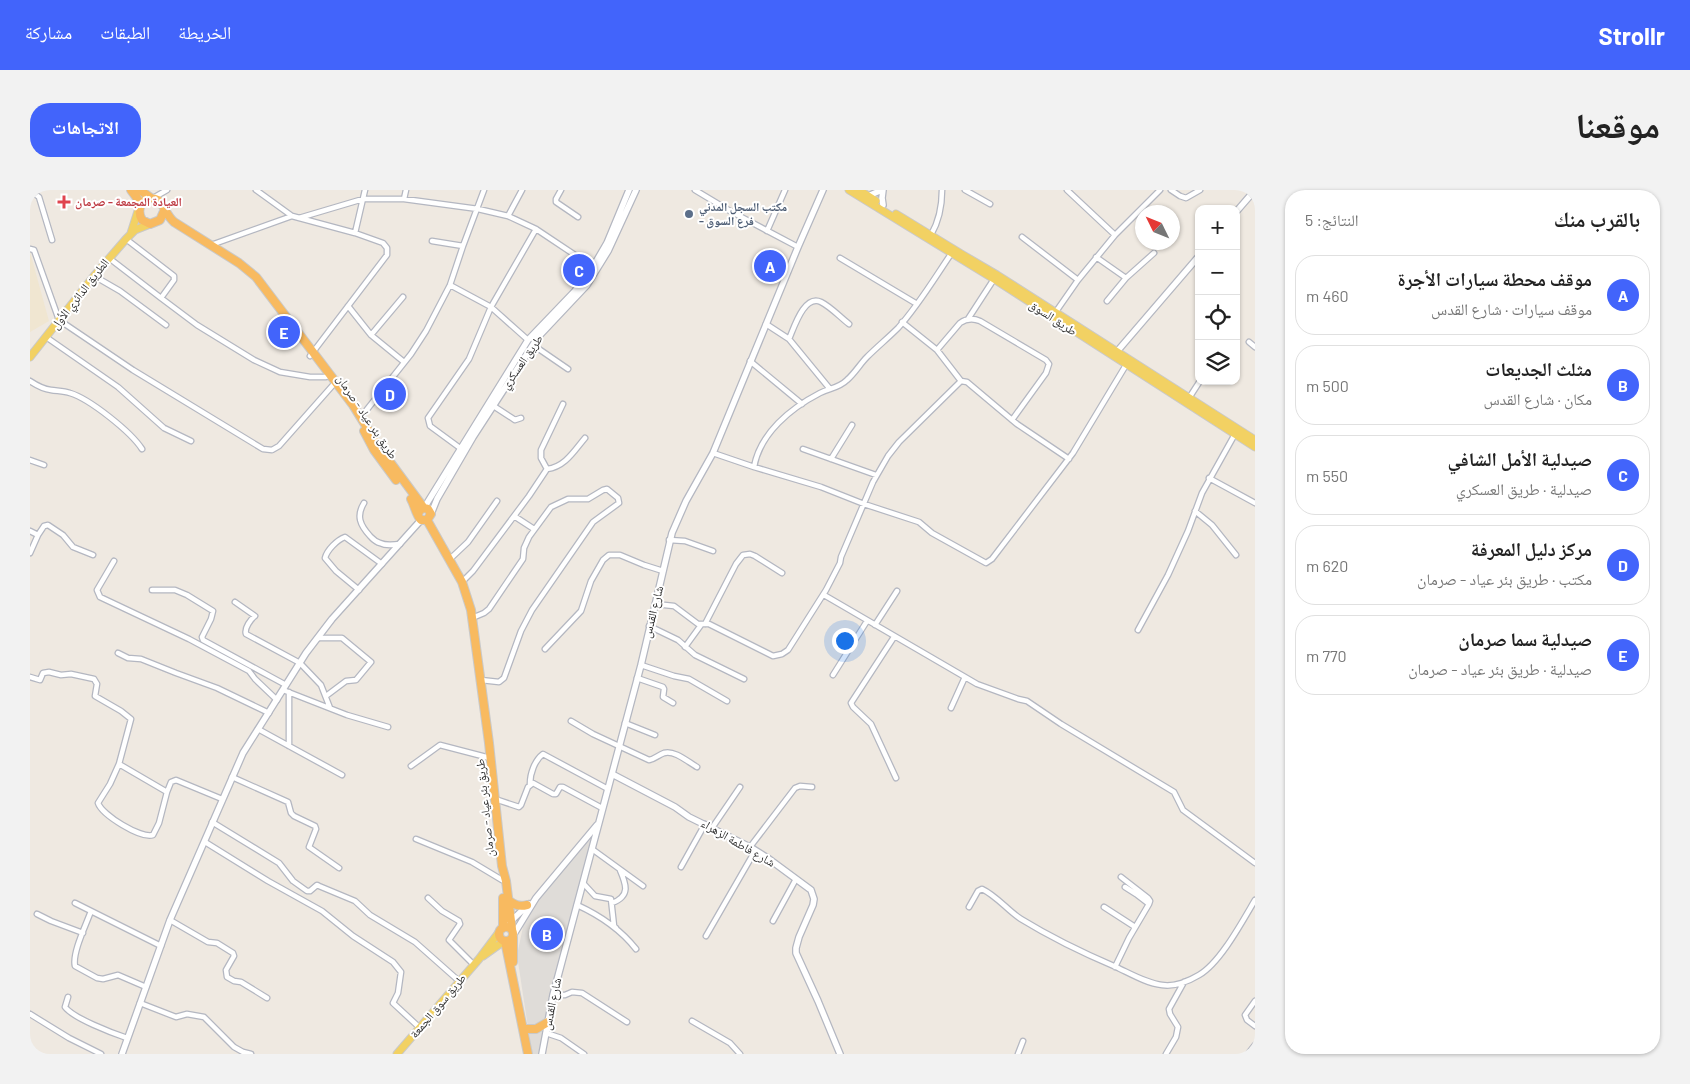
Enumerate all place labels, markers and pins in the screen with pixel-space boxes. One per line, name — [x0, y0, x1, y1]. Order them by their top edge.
place label: العيادة المجمعة - صرمان — [75, 194, 182, 210]
marker: العيادة المجمعة - صرمان — [57, 195, 71, 209]
place label: مكتب السجل المدني - فرع السوق — [699, 199, 788, 229]
marker: مكتب السجل المدني - فرع السوق — [683, 208, 695, 220]
pin: A — [754, 247, 786, 285]
pin: C — [563, 251, 595, 289]
pin: E — [268, 313, 300, 351]
pin: D — [374, 375, 406, 413]
pin: B — [531, 915, 563, 953]

